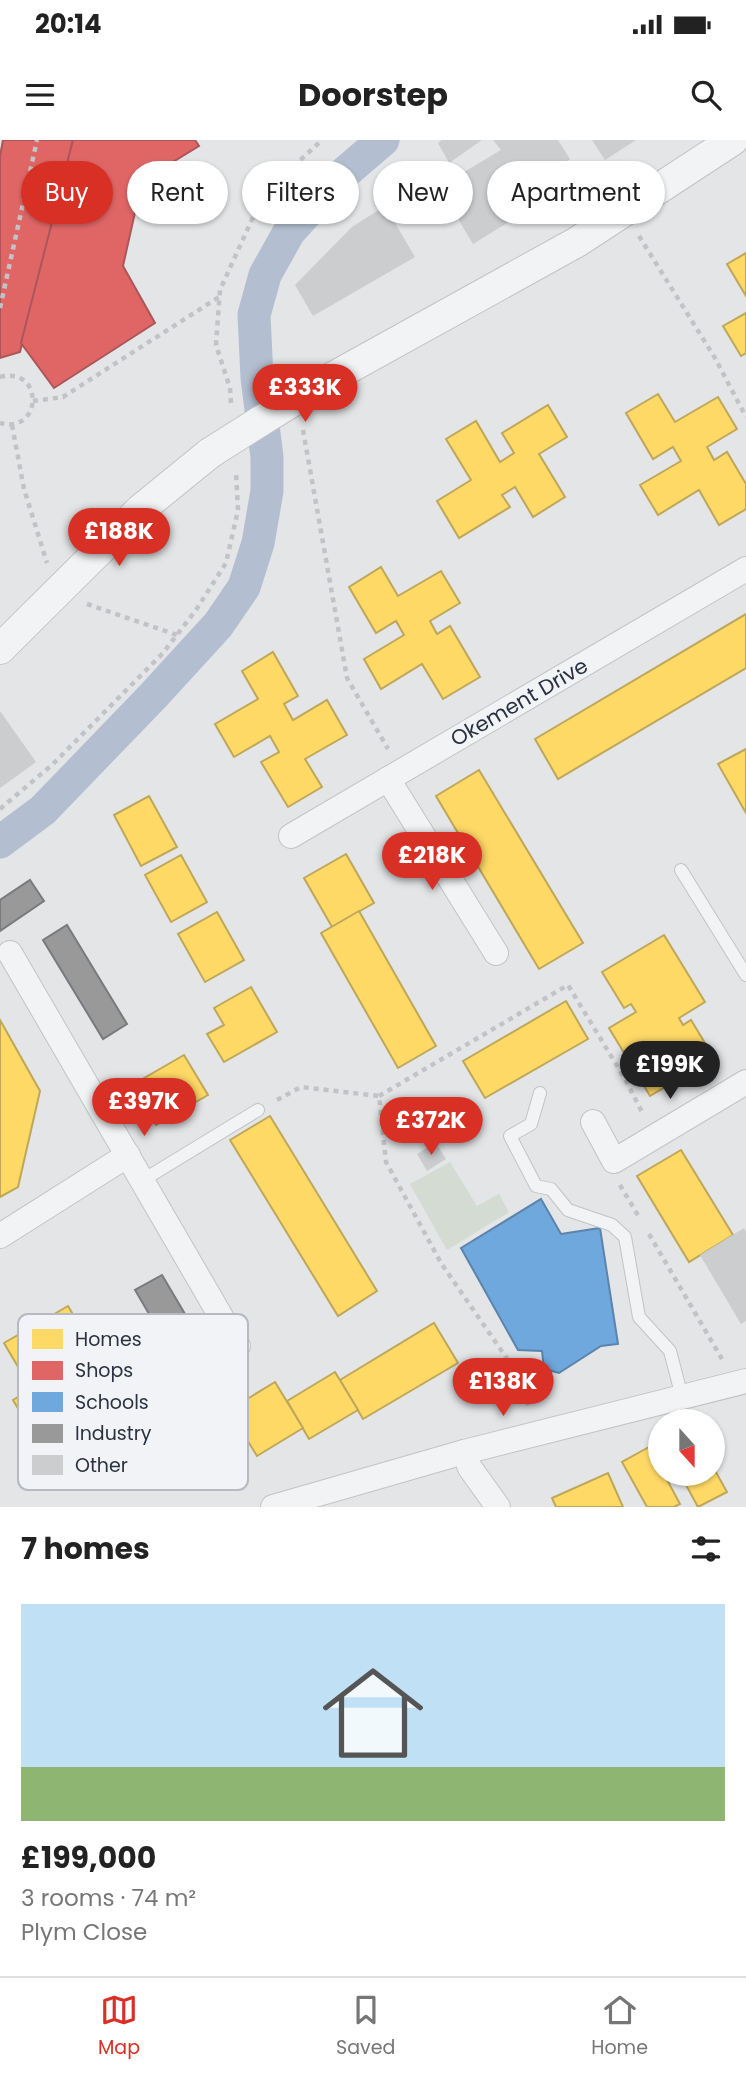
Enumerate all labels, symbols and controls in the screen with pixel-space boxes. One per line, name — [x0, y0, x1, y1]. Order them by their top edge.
text: 20:14 — [35, 6, 102, 42]
text: Doorstep — [298, 72, 448, 117]
icon: menu — [21, 76, 59, 114]
icon: search — [687, 76, 725, 114]
chip: Buy — [21, 161, 113, 224]
chip: Rent — [127, 161, 228, 224]
chip: Filters — [242, 161, 359, 224]
chip: New — [373, 161, 473, 224]
chip: Apartment — [487, 161, 665, 224]
pin: £333K — [256, 364, 354, 424]
text: £333K — [268, 371, 342, 403]
pin: £188K — [70, 508, 168, 568]
text: £188K — [84, 515, 154, 547]
street label: Okement Drive — [445, 651, 593, 753]
pin: £218K — [383, 832, 481, 892]
text: £218K — [398, 839, 466, 871]
pin: £199K — [621, 1042, 719, 1101]
text: £199K — [636, 1048, 704, 1080]
pin: £397K — [95, 1079, 193, 1138]
text: £397K — [108, 1085, 180, 1117]
pin: £372K — [382, 1098, 480, 1157]
text: £372K — [396, 1104, 466, 1136]
legend — [18, 1314, 248, 1490]
text: Homes — [75, 1326, 142, 1353]
text: Shops — [75, 1357, 133, 1384]
pin: £138K — [454, 1358, 552, 1418]
text: £138K — [469, 1365, 537, 1397]
text: Schools — [75, 1389, 149, 1416]
north arrow — [648, 1409, 724, 1486]
map controls — [648, 1409, 725, 1486]
text: Industry — [75, 1420, 152, 1447]
text: Other — [75, 1452, 128, 1479]
text: 7 homes — [21, 1527, 150, 1570]
icon: filters — [687, 1530, 725, 1568]
icon: home — [310, 1650, 436, 1776]
text: £199,000 — [21, 1836, 156, 1879]
text: 3 rooms · 74 m² — [21, 1882, 196, 1914]
text: Plym Close — [21, 1916, 147, 1948]
tab: Map — [98, 1991, 140, 2062]
tab: Saved — [336, 1991, 395, 2062]
tab: Home — [591, 1991, 648, 2062]

